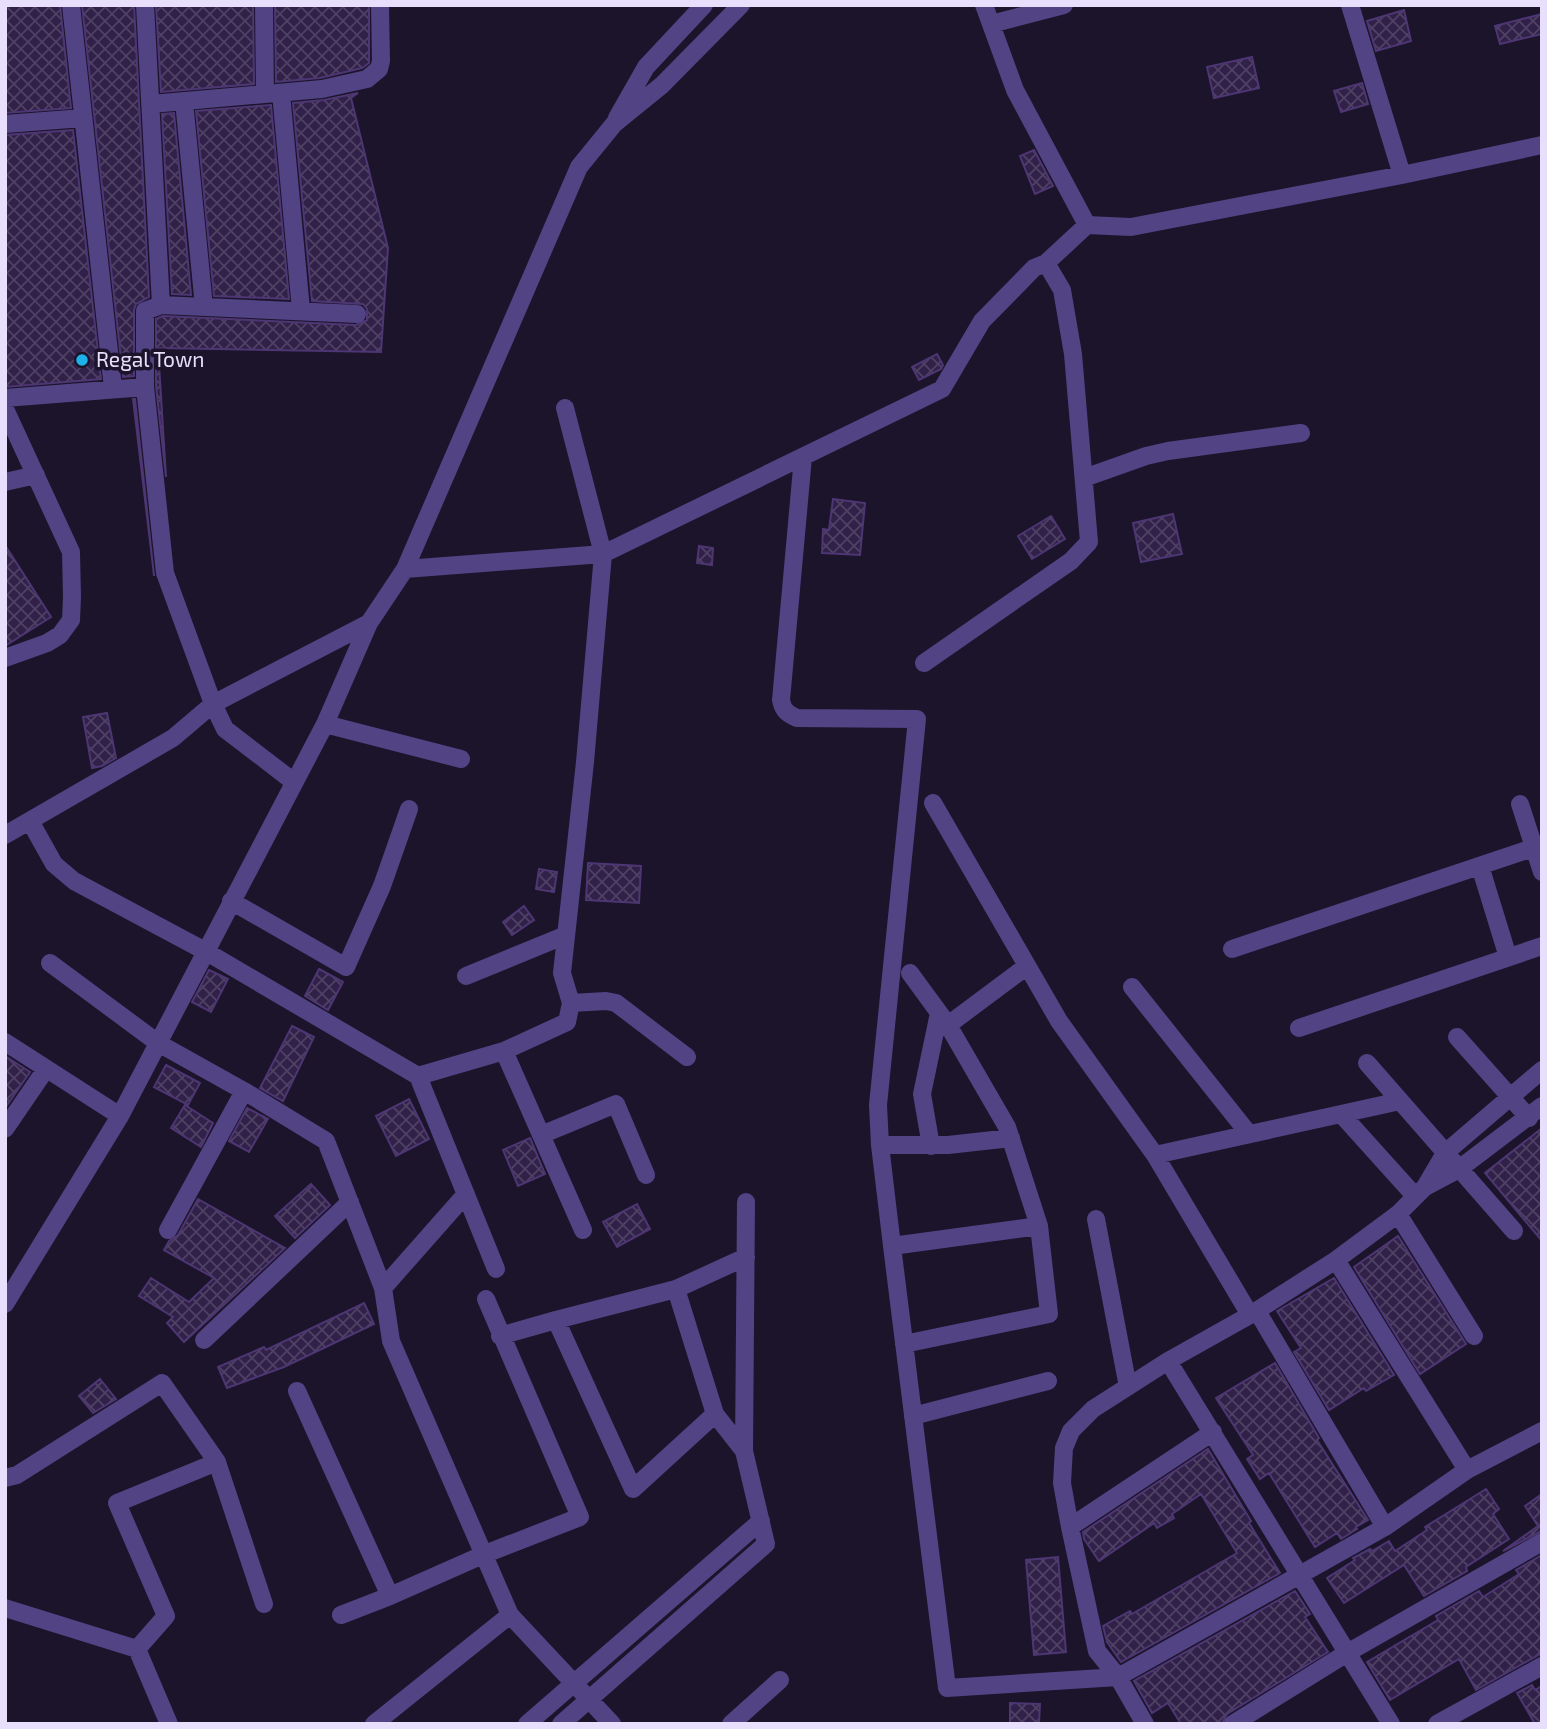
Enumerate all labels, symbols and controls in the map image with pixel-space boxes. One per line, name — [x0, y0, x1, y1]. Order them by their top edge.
place label: Regal Town — [96, 346, 204, 371]
marker: Regal Town — [74, 352, 90, 368]

